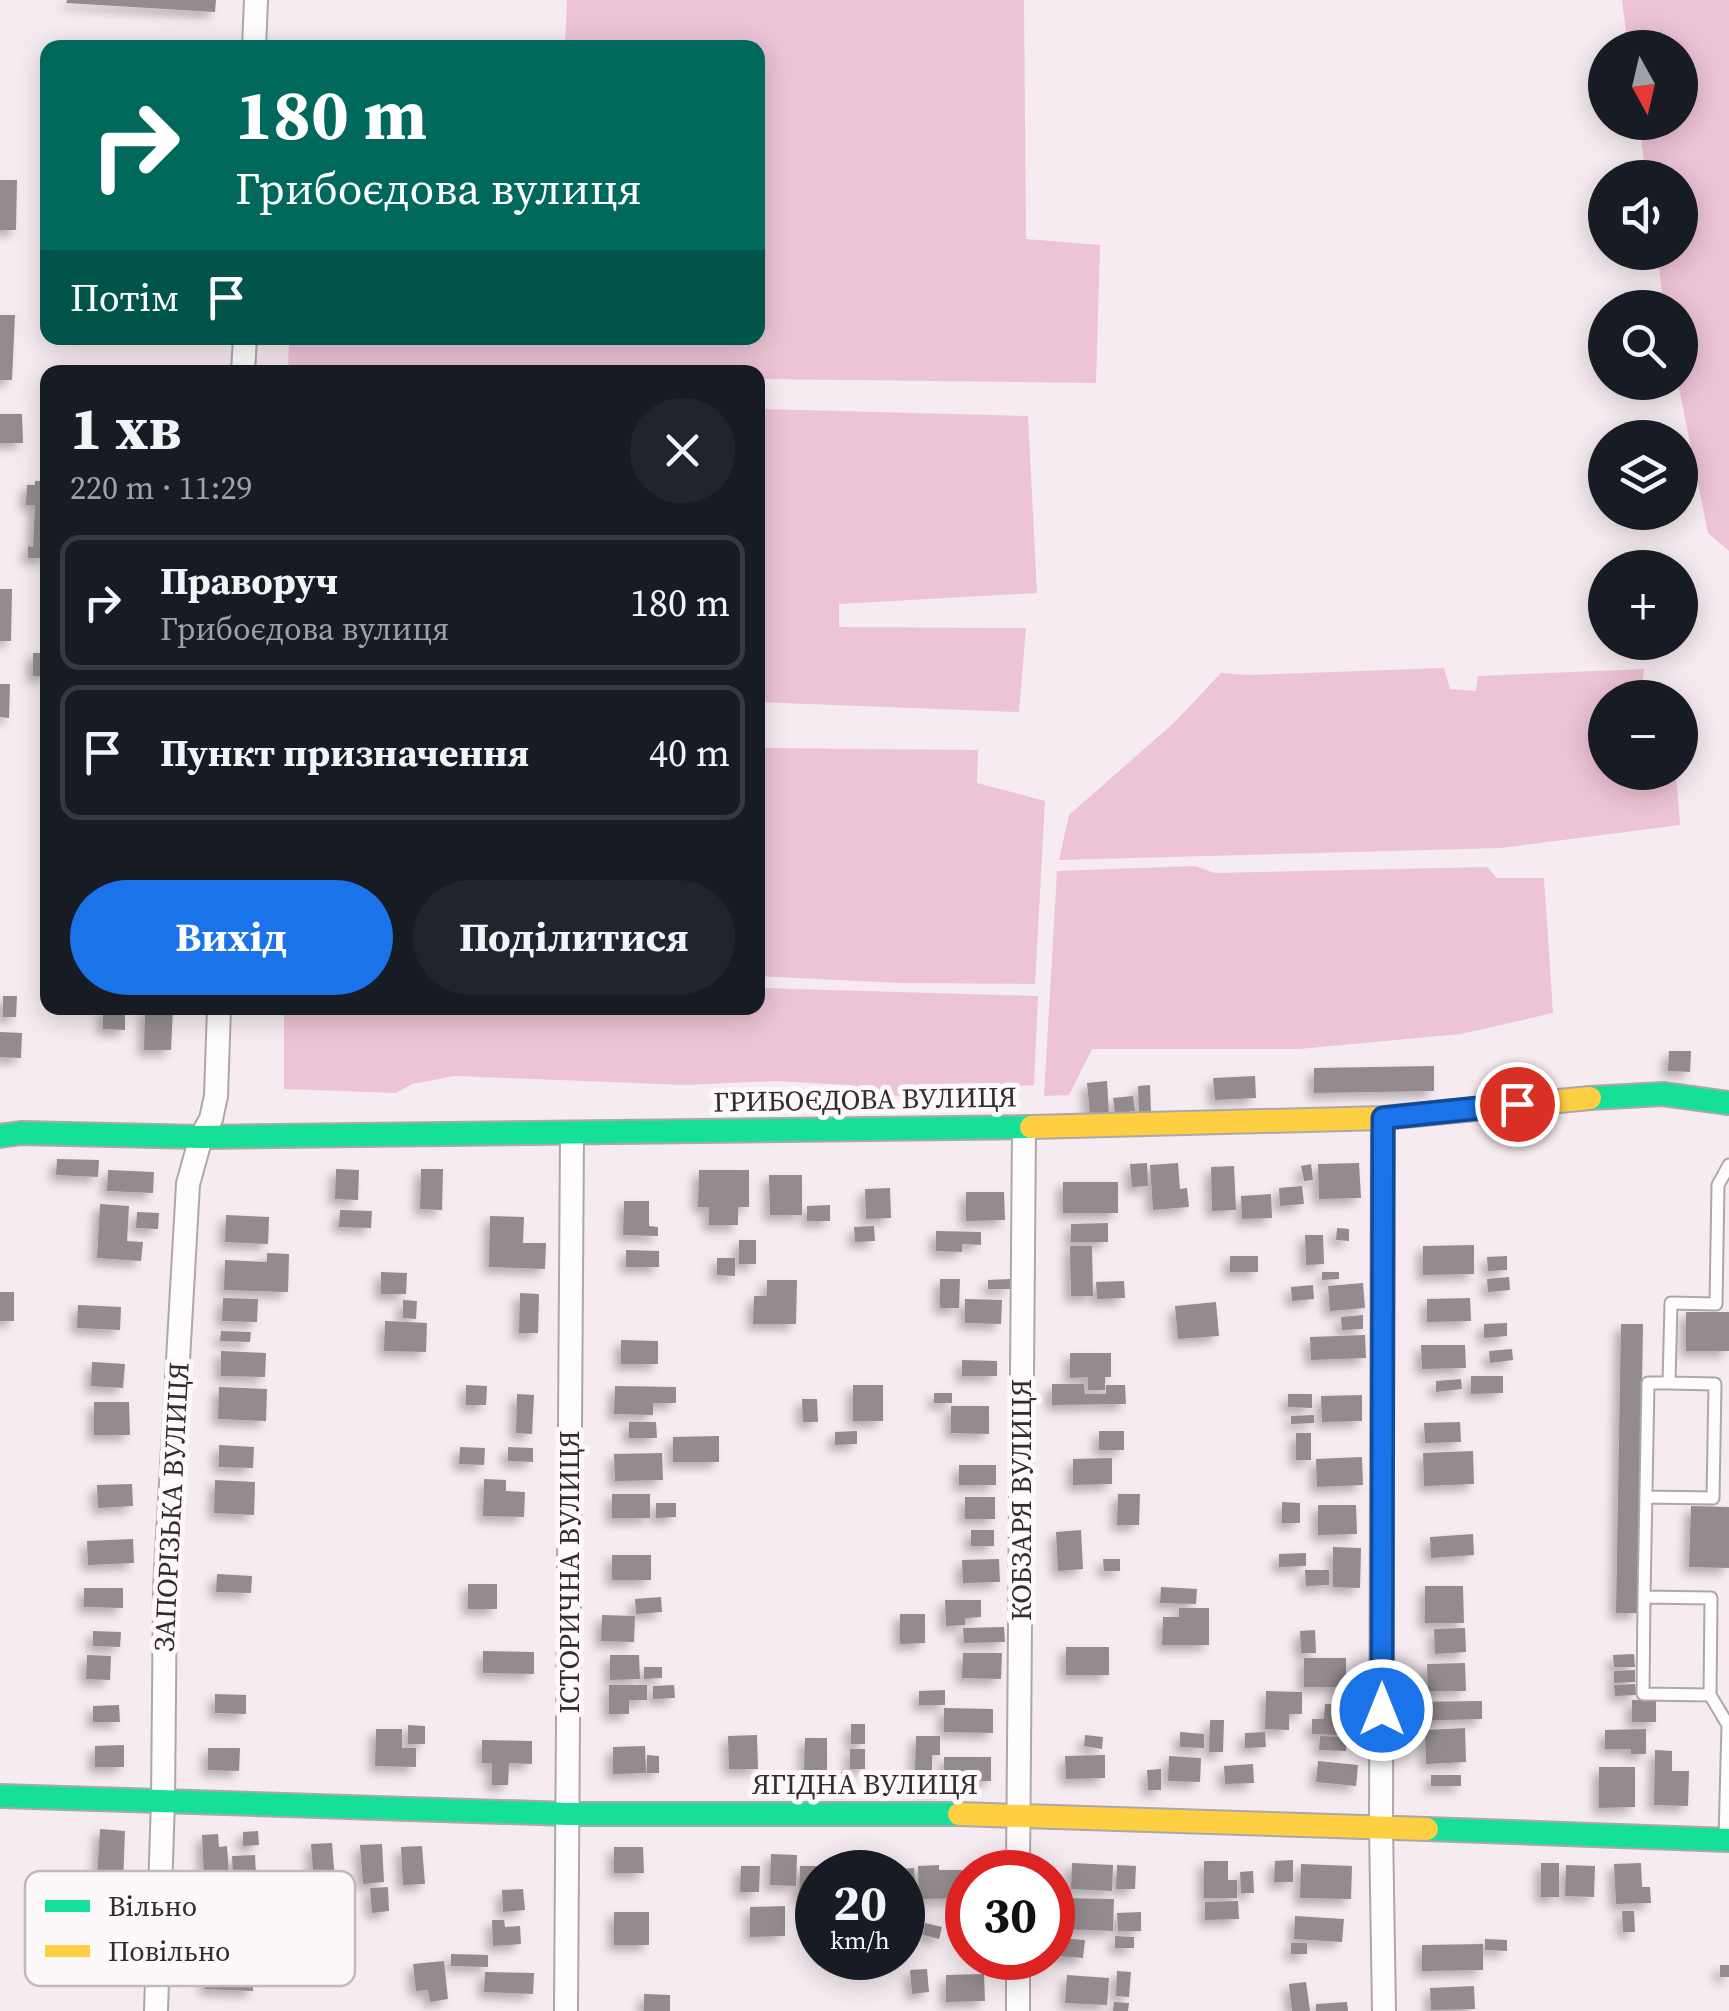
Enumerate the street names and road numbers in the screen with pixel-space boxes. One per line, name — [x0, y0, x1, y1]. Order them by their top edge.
street label: ГРИБОЄДОВА ВУЛИЦЯ — [713, 1077, 1017, 1121]
street label: ЗАПОРІЗЬКА ВУЛИЦЯ — [144, 1361, 198, 1653]
street label: КОБЗАРЯ ВУЛИЦЯ — [1002, 1379, 1040, 1621]
street label: ІСТОРИЧНА ВУЛИЦЯ — [550, 1430, 588, 1714]
street label: ЯГІДНА ВУЛИЦЯ — [752, 1765, 978, 1803]

